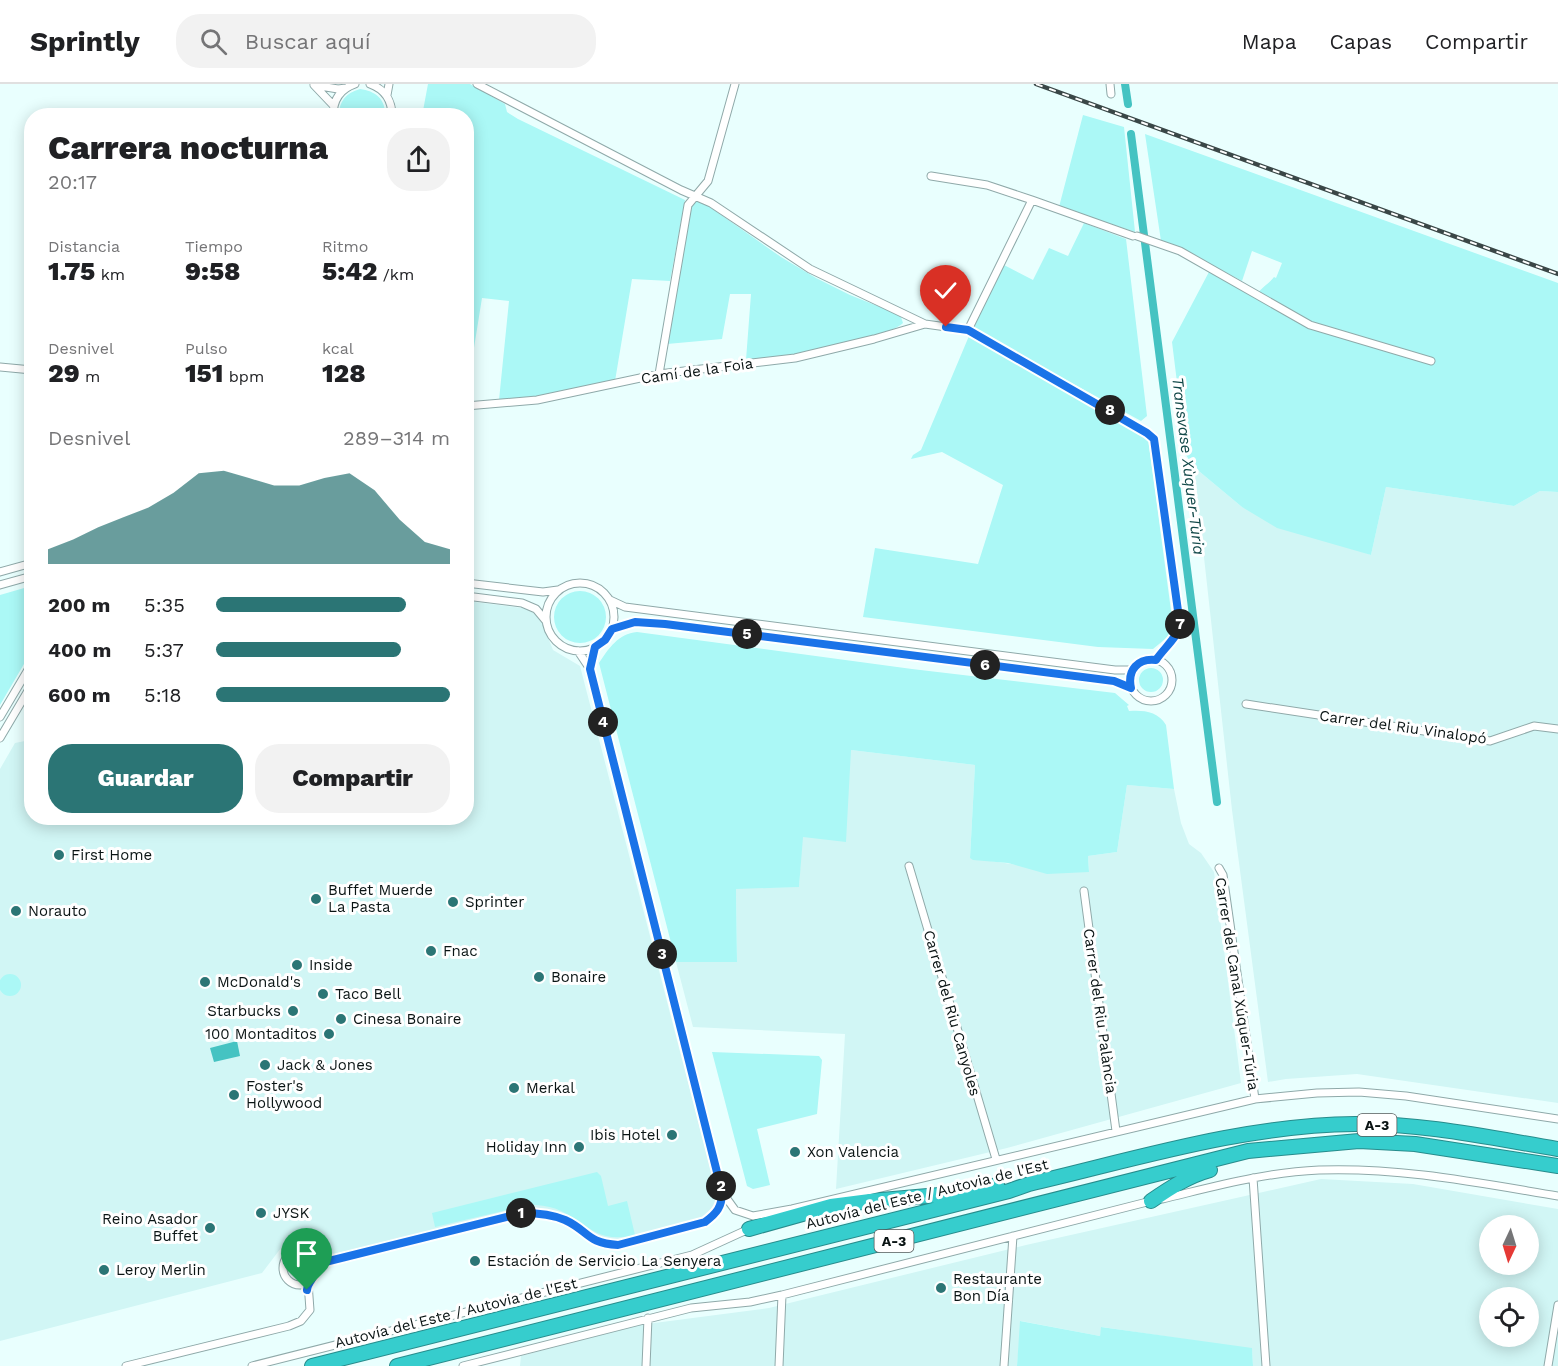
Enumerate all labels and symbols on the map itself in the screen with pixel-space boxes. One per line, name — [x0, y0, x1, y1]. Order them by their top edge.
pin — [920, 265, 971, 327]
street label: Camí de la Foia — [640, 354, 755, 388]
water label: Transvase Xùquer-Tùria — [1168, 376, 1209, 556]
pin: 8 — [1095, 395, 1125, 425]
pin: 7 — [1165, 609, 1195, 639]
pin: 5 — [732, 619, 762, 649]
pin: 6 — [970, 650, 1000, 680]
street label: Carrer del Riu Vinalopó — [1318, 706, 1488, 748]
pin: 4 — [588, 707, 618, 737]
place label: First Home — [71, 846, 152, 864]
marker: First Home — [52, 848, 66, 862]
street label: Carrer del Canal Xúquer-Túria — [1211, 876, 1263, 1092]
place label: Buffet Muerde La Pasta — [328, 881, 433, 916]
marker: Buffet Muerde La Pasta — [309, 892, 323, 906]
place label: Sprinter — [465, 893, 524, 911]
marker: Sprinter — [446, 895, 460, 909]
place label: Norauto — [28, 902, 87, 920]
marker: Norauto — [9, 904, 23, 918]
street label: Carrer del Riu Palància — [1079, 927, 1121, 1095]
street label: Carrer del Riu Canyoles — [920, 928, 984, 1098]
pin: 3 — [647, 939, 677, 969]
place label: Fnac — [443, 942, 478, 960]
marker: Fnac — [424, 944, 438, 958]
place label: Inside — [309, 956, 353, 974]
marker: Inside — [290, 958, 304, 972]
place label: Bonaire — [551, 968, 606, 986]
marker: Bonaire — [532, 970, 546, 984]
place label: McDonald's — [217, 973, 301, 991]
marker: McDonald's — [198, 975, 212, 989]
place label: Taco Bell — [335, 985, 402, 1003]
marker: Taco Bell — [316, 987, 330, 1001]
place label: Starbucks — [207, 1002, 281, 1020]
marker: Starbucks — [286, 1004, 300, 1018]
place label: Cinesa Bonaire — [353, 1010, 461, 1028]
marker: Cinesa Bonaire — [334, 1012, 348, 1026]
place label: 100 Montaditos — [205, 1025, 317, 1043]
marker: 100 Montaditos — [322, 1027, 336, 1041]
place label: Jack & Jones — [277, 1056, 373, 1074]
marker: Jack & Jones — [258, 1058, 272, 1072]
place label: Foster's Hollywood — [246, 1077, 322, 1112]
place label: Merkal — [526, 1079, 575, 1097]
marker: Merkal — [507, 1081, 521, 1095]
marker: Foster's Hollywood — [227, 1088, 241, 1102]
road number: A-3 — [1358, 1114, 1396, 1136]
place label: Ibis Hotel — [590, 1126, 660, 1144]
marker: Ibis Hotel — [665, 1128, 679, 1142]
place label: Holiday Inn — [486, 1138, 567, 1156]
marker: Holiday Inn — [572, 1140, 586, 1154]
place label: Xon Valencia — [807, 1143, 900, 1161]
marker: Xon Valencia — [788, 1145, 802, 1159]
street label: Autovía del Este / Autovia de l'Est — [804, 1155, 1051, 1233]
pin: 2 — [706, 1171, 736, 1201]
pin: 1 — [506, 1198, 536, 1228]
place label: JYSK — [273, 1204, 309, 1222]
marker: JYSK — [254, 1206, 268, 1220]
place label: Reino Asador Buffet — [102, 1210, 199, 1245]
north arrow — [1479, 1215, 1539, 1275]
marker: Reino Asador Buffet — [203, 1221, 217, 1235]
pin — [281, 1228, 332, 1290]
road number: A-3 — [874, 1230, 914, 1252]
place label: Estación de Servicio La Senyera — [487, 1252, 722, 1270]
marker: Estación de Servicio La Senyera — [468, 1254, 482, 1268]
place label: Leroy Merlin — [116, 1261, 206, 1279]
marker: Leroy Merlin — [97, 1263, 111, 1277]
place label: Restaurante Bon Día — [953, 1270, 1042, 1305]
street label: Autovía del Este / Autovia de l'Est — [333, 1274, 580, 1352]
marker: Restaurante Bon Día — [934, 1281, 948, 1295]

